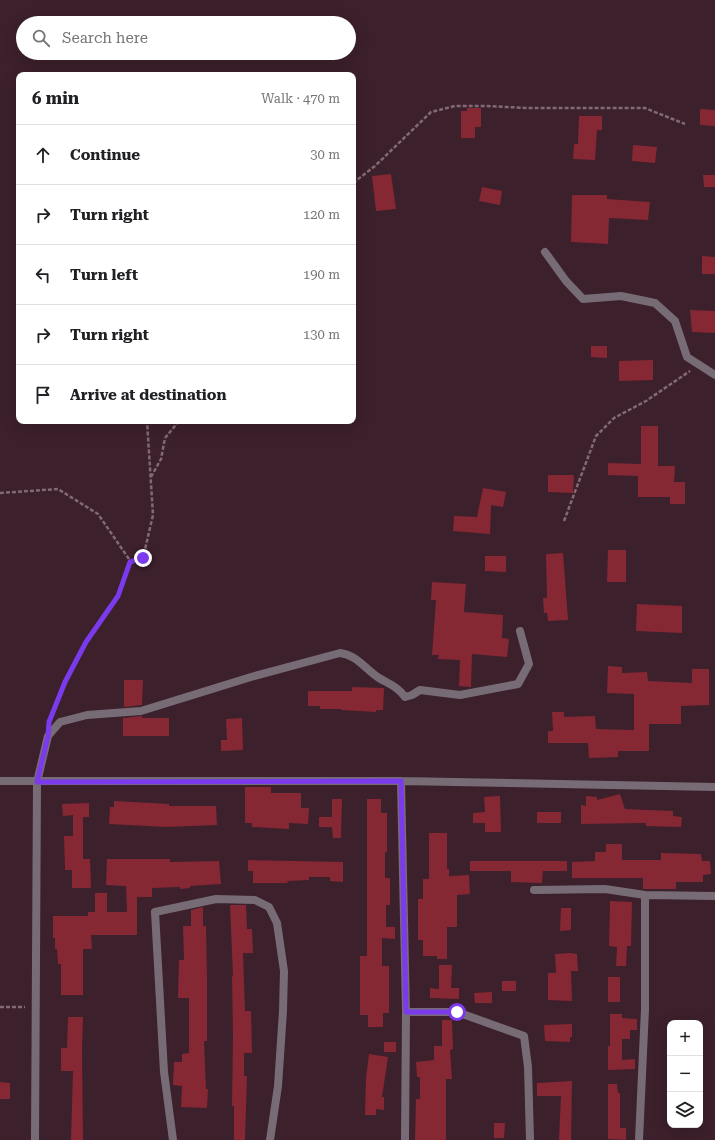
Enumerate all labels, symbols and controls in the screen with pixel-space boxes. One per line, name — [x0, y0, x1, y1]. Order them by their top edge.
search box — [16, 16, 356, 60]
icon: search — [30, 27, 52, 49]
text: Search here — [62, 29, 148, 47]
text: 6 min — [32, 88, 79, 108]
text: Walk · 470 m — [261, 91, 340, 106]
icon: ahead — [32, 144, 54, 166]
text: Continue — [70, 146, 140, 164]
text: 30 m — [310, 147, 340, 162]
icon: right — [32, 204, 54, 226]
text: Turn right — [70, 206, 149, 224]
text: 120 m — [303, 207, 340, 222]
icon: left — [32, 264, 54, 286]
text: Turn left — [70, 266, 138, 284]
text: 190 m — [303, 267, 340, 282]
icon: right — [32, 324, 54, 346]
text: Turn right — [70, 326, 149, 344]
text: 130 m — [303, 327, 340, 342]
icon: arrive — [32, 384, 54, 406]
text: Arrive at destination — [70, 386, 226, 404]
route end — [134, 549, 152, 567]
route start — [448, 1003, 466, 1021]
map controls — [667, 1020, 703, 1128]
button: + — [667, 1020, 703, 1056]
button: − — [667, 1056, 703, 1092]
button: layers — [667, 1092, 703, 1128]

